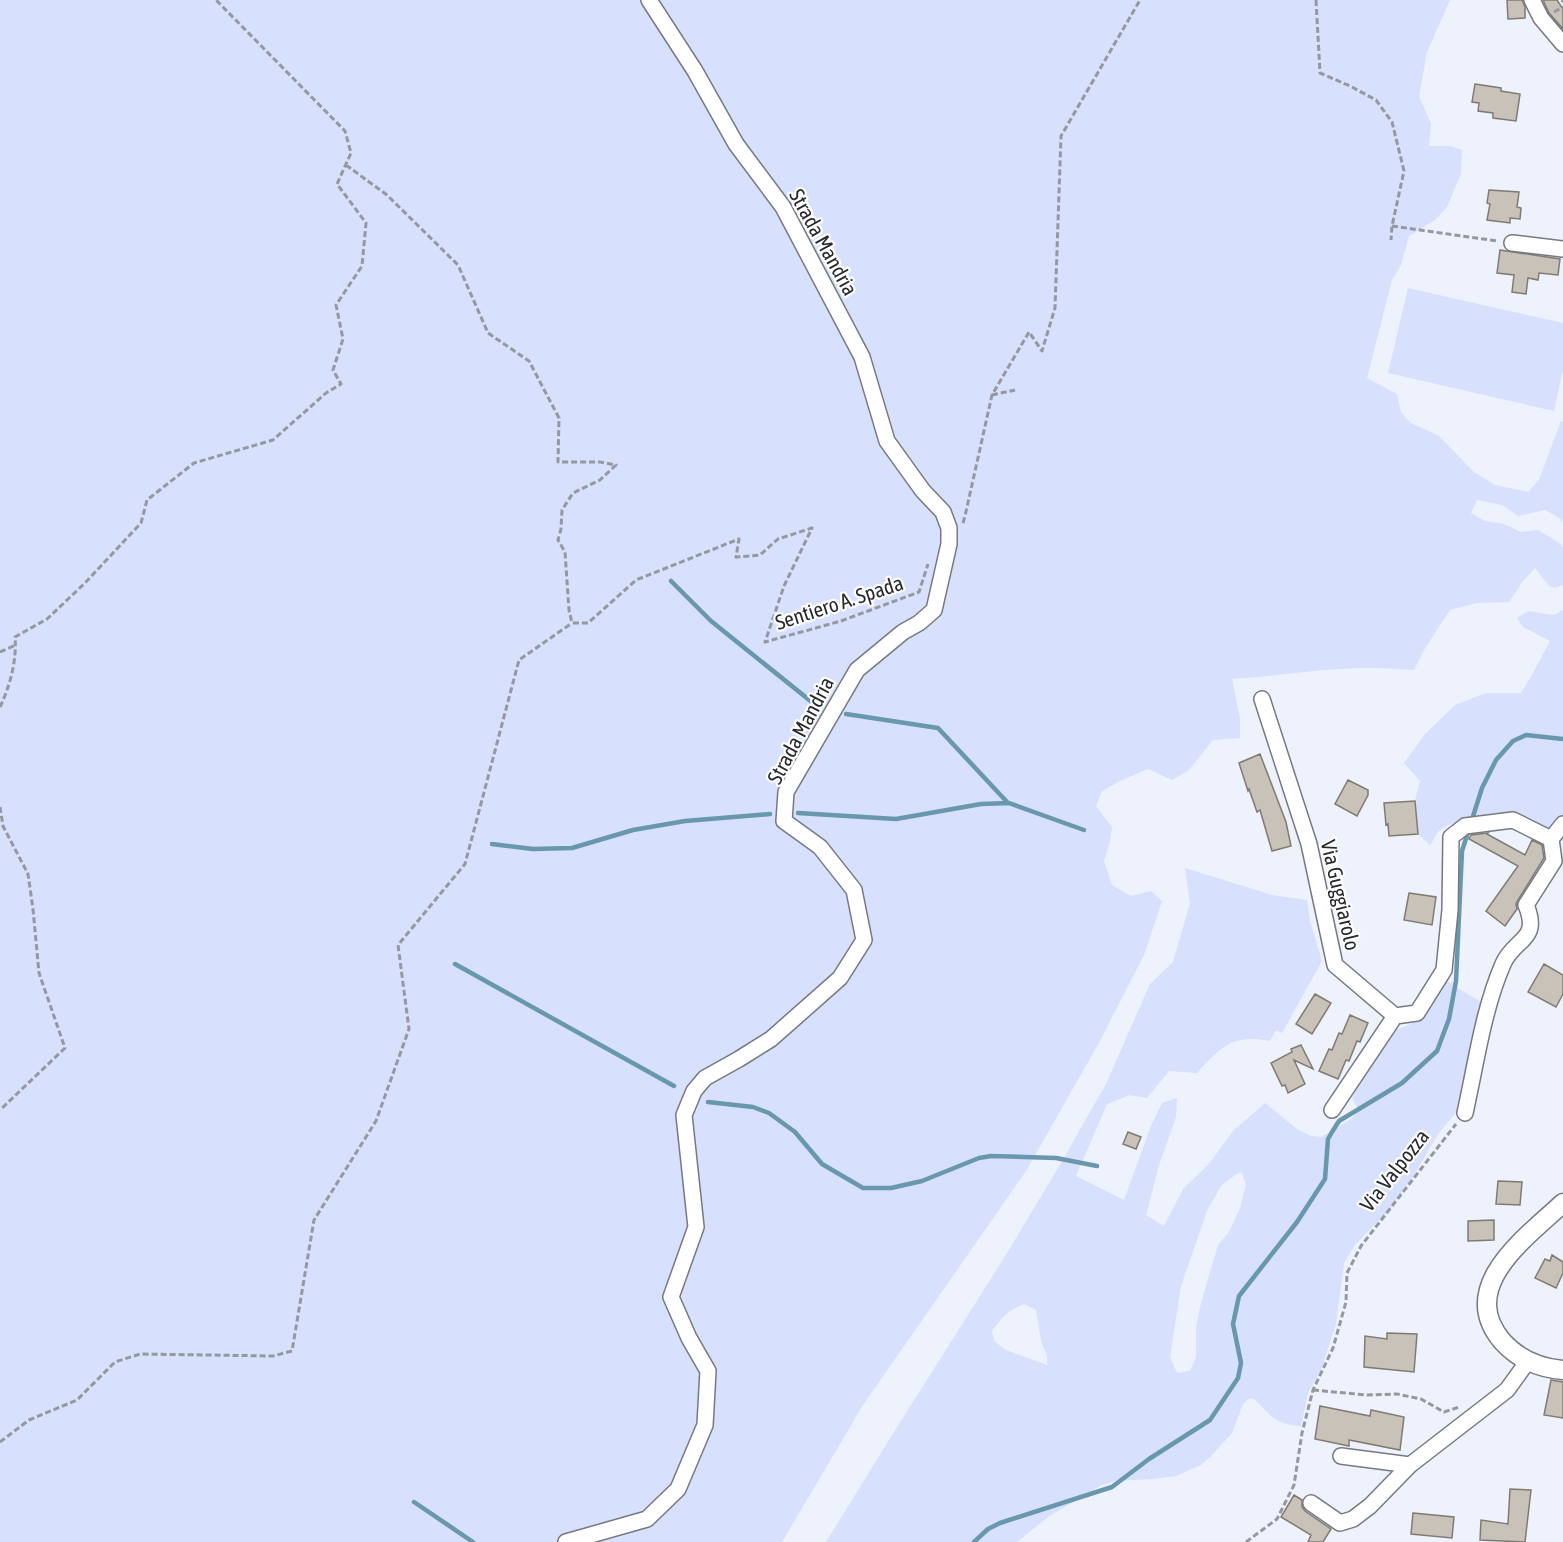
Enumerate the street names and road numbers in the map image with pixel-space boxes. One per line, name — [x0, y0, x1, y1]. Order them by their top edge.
street label: Strada Mandria — [785, 185, 863, 299]
street label: Sentiero A. Spada — [772, 570, 906, 634]
street label: Strada Mandria — [762, 672, 838, 788]
street label: Via Guggiarolo — [1317, 837, 1365, 953]
street label: Via Valpozza — [1355, 1124, 1433, 1216]

